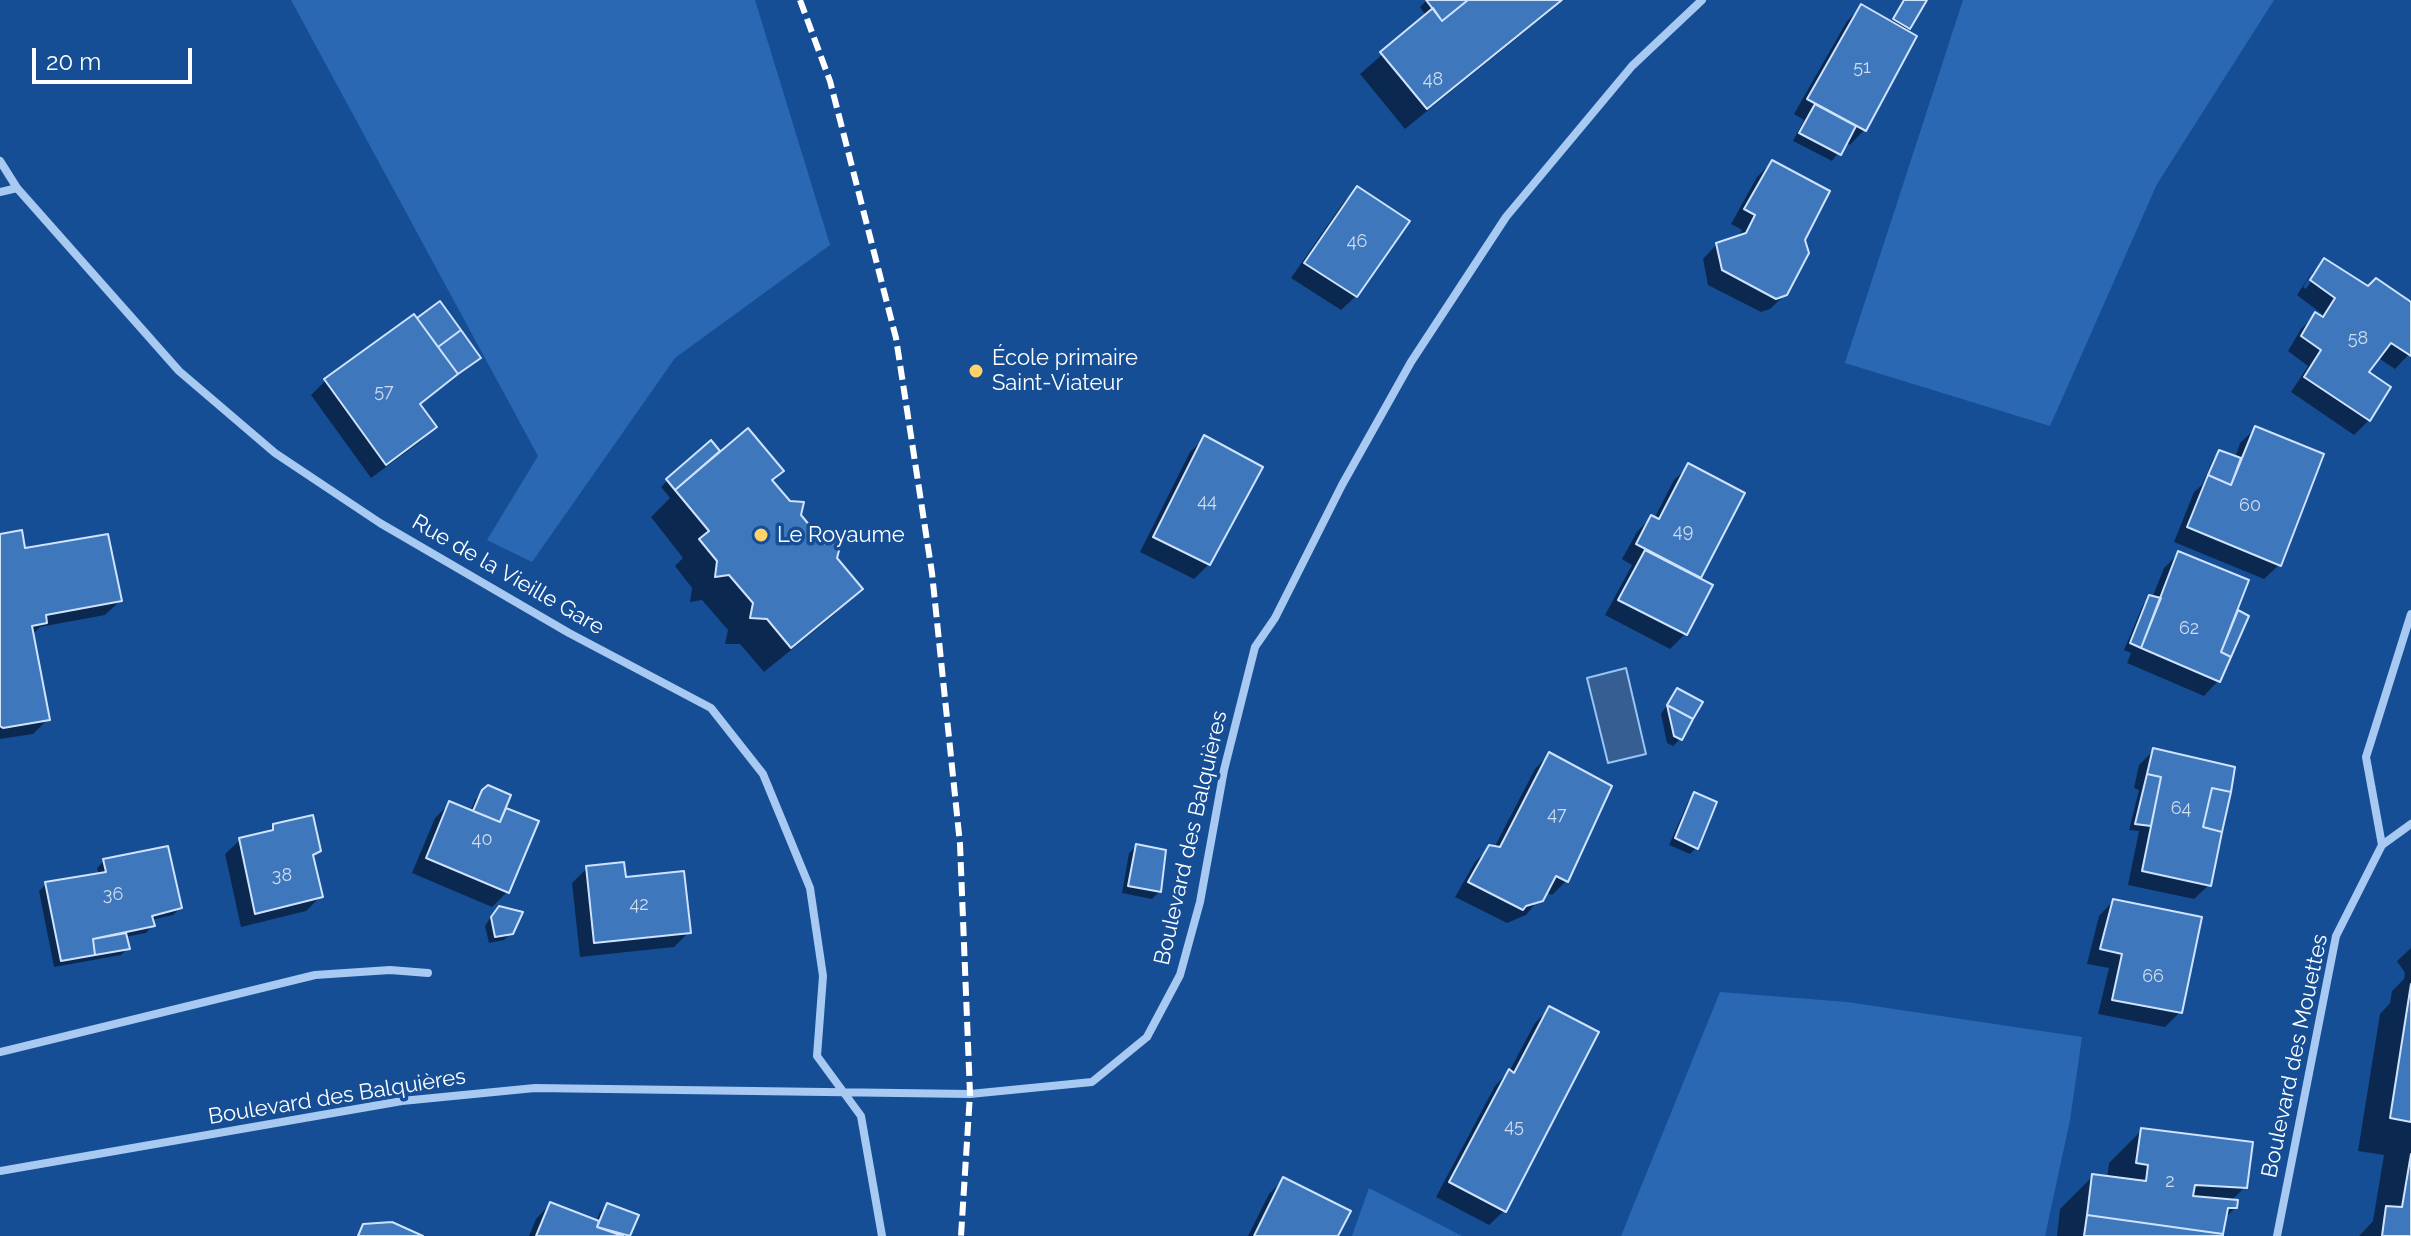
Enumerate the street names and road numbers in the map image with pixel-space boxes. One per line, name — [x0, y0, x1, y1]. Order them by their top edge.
street label: Rue de la Vieille Gare — [407, 509, 609, 641]
street label: Boulevard des Balquières — [1149, 708, 1233, 968]
street label: Boulevard des Mouettes — [2256, 932, 2334, 1180]
street label: Boulevard des Balquières — [206, 1064, 468, 1130]

